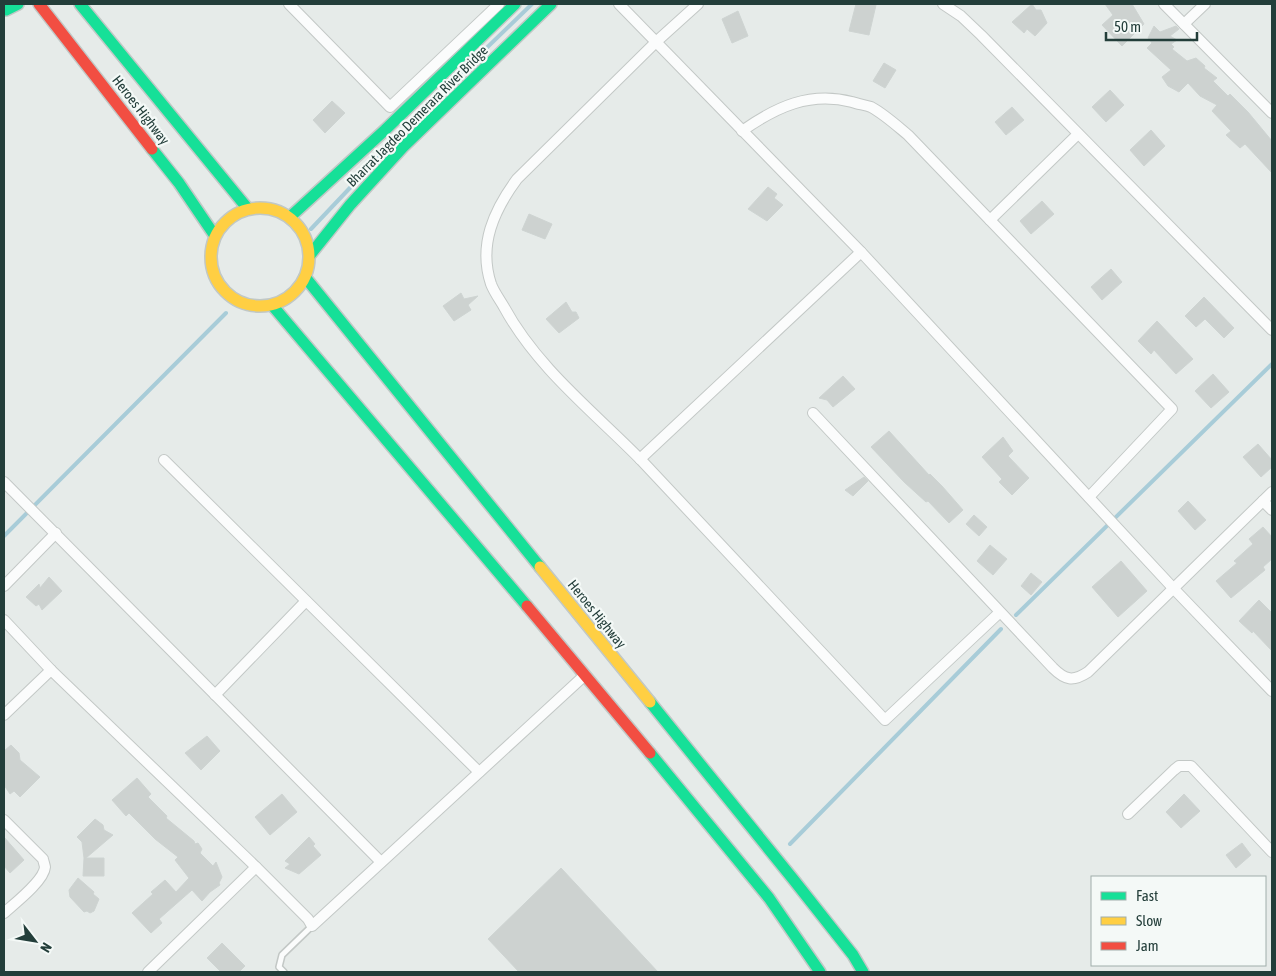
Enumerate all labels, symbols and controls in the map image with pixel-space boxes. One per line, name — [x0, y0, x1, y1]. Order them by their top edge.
scale bar — [1106, 10, 1197, 42]
text: 50 m — [1114, 18, 1141, 35]
street label: Bharrat Jagdeo Demerara River Bridge — [343, 42, 491, 190]
street label: Heroes Highway — [109, 72, 173, 148]
street label: Heroes Highway — [565, 577, 630, 651]
legend — [1091, 876, 1266, 966]
text: Fast — [1136, 887, 1158, 904]
text: Slow — [1136, 912, 1162, 929]
north arrow — [10, 916, 60, 966]
text: Jam — [1136, 937, 1159, 954]
text: N — [37, 940, 55, 955]

